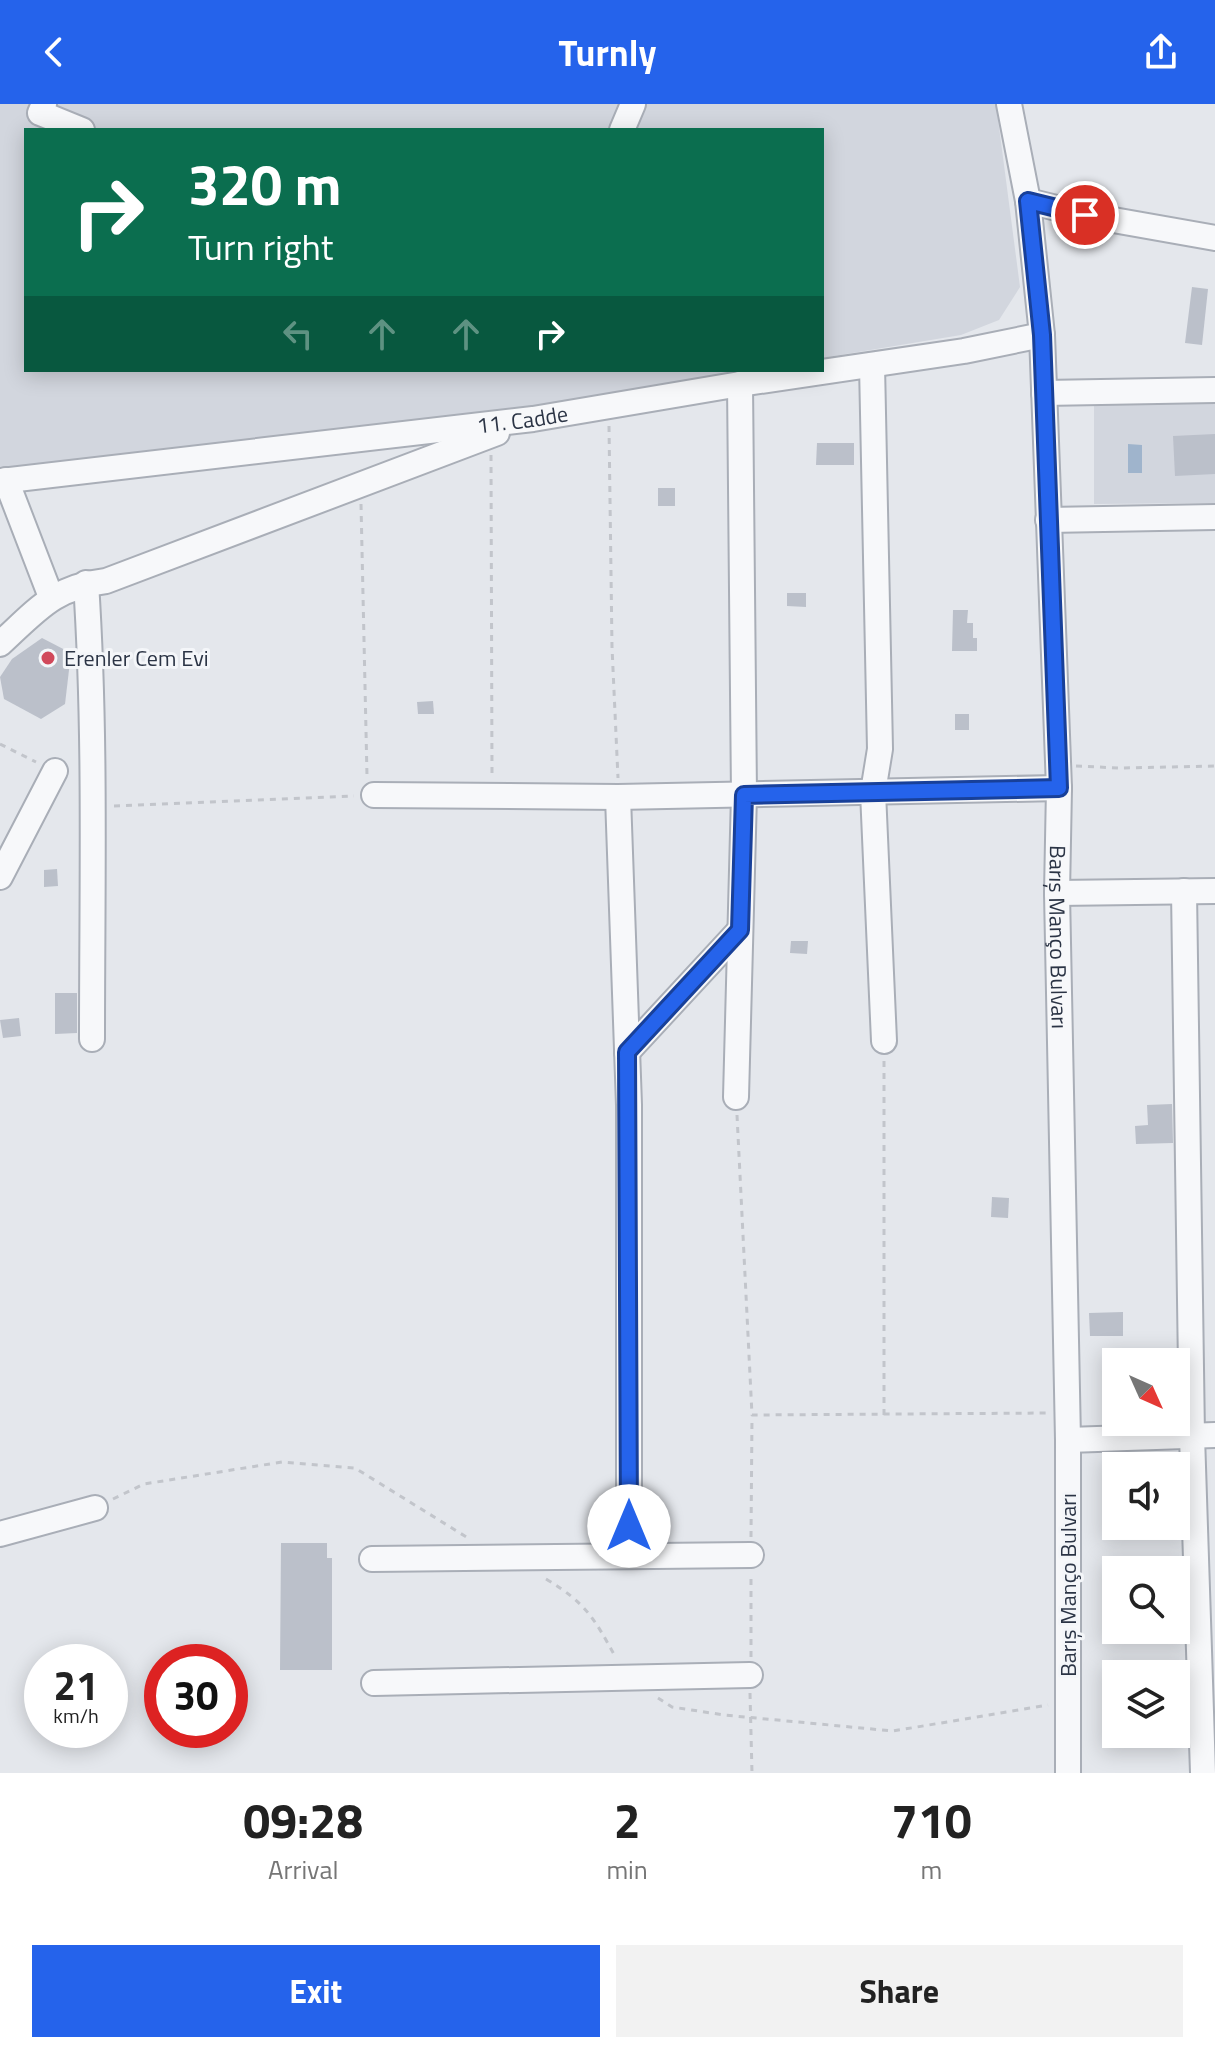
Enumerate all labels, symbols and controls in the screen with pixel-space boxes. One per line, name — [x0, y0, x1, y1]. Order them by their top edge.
text: Turnly — [559, 25, 656, 80]
icon: back — [32, 30, 76, 74]
icon: share — [1139, 30, 1183, 74]
text: 320 m — [188, 142, 341, 227]
icon: right — [56, 160, 160, 264]
pin — [1051, 181, 1119, 249]
icon: arrive — [1063, 193, 1107, 237]
text: Turn right — [188, 219, 333, 274]
icon: left — [276, 312, 320, 356]
icon: ahead — [360, 312, 404, 356]
icon: ahead — [444, 312, 488, 356]
icon: right — [528, 312, 572, 356]
street label: 11. Cadde — [475, 396, 571, 442]
place label: Erenler Cem Evi — [64, 641, 209, 675]
marker: Erenler Cem Evi — [39, 649, 57, 667]
street label: Barış Manço Bulvarı — [1040, 845, 1077, 1029]
north arrow — [1102, 1348, 1190, 1436]
map controls — [1102, 1348, 1190, 1748]
button: sound — [1102, 1452, 1190, 1540]
position arrow — [587, 1484, 671, 1568]
street label: Barış Manço Bulvarı — [1051, 1493, 1085, 1677]
button: search — [1102, 1556, 1190, 1644]
speed limit sign: 30 — [144, 1644, 248, 1748]
text: 21 — [54, 1655, 98, 1716]
button: layers — [1102, 1660, 1190, 1748]
text: km/h — [53, 1700, 99, 1731]
text: 09:28 — [243, 1784, 363, 1857]
text: 2 — [614, 1784, 641, 1857]
text: 710 — [891, 1784, 972, 1857]
text: Arrival — [268, 1850, 338, 1889]
text: min — [606, 1850, 648, 1889]
text: m — [921, 1850, 942, 1889]
button: Exit — [32, 1945, 600, 2037]
button: Share — [616, 1945, 1183, 2037]

